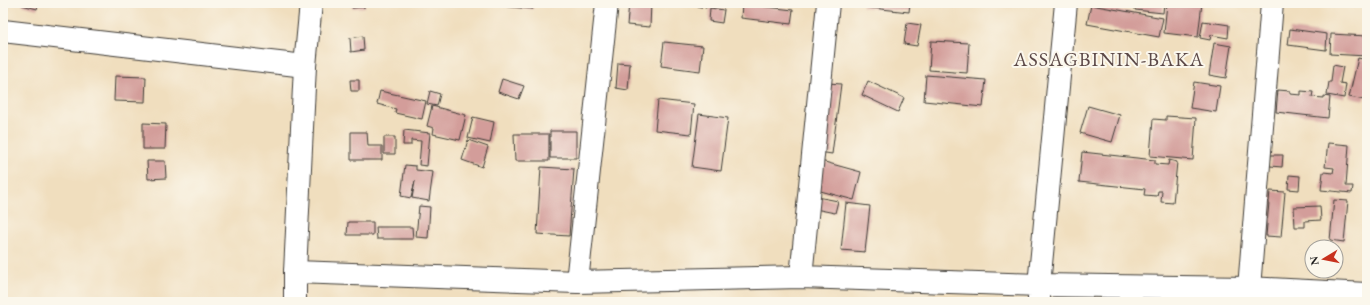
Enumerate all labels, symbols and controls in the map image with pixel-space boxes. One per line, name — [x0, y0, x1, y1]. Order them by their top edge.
district label: ASSAGBININ-BAKA — [1013, 46, 1204, 72]
north arrow — [1304, 239, 1344, 279]
text: N — [1306, 255, 1322, 266]

